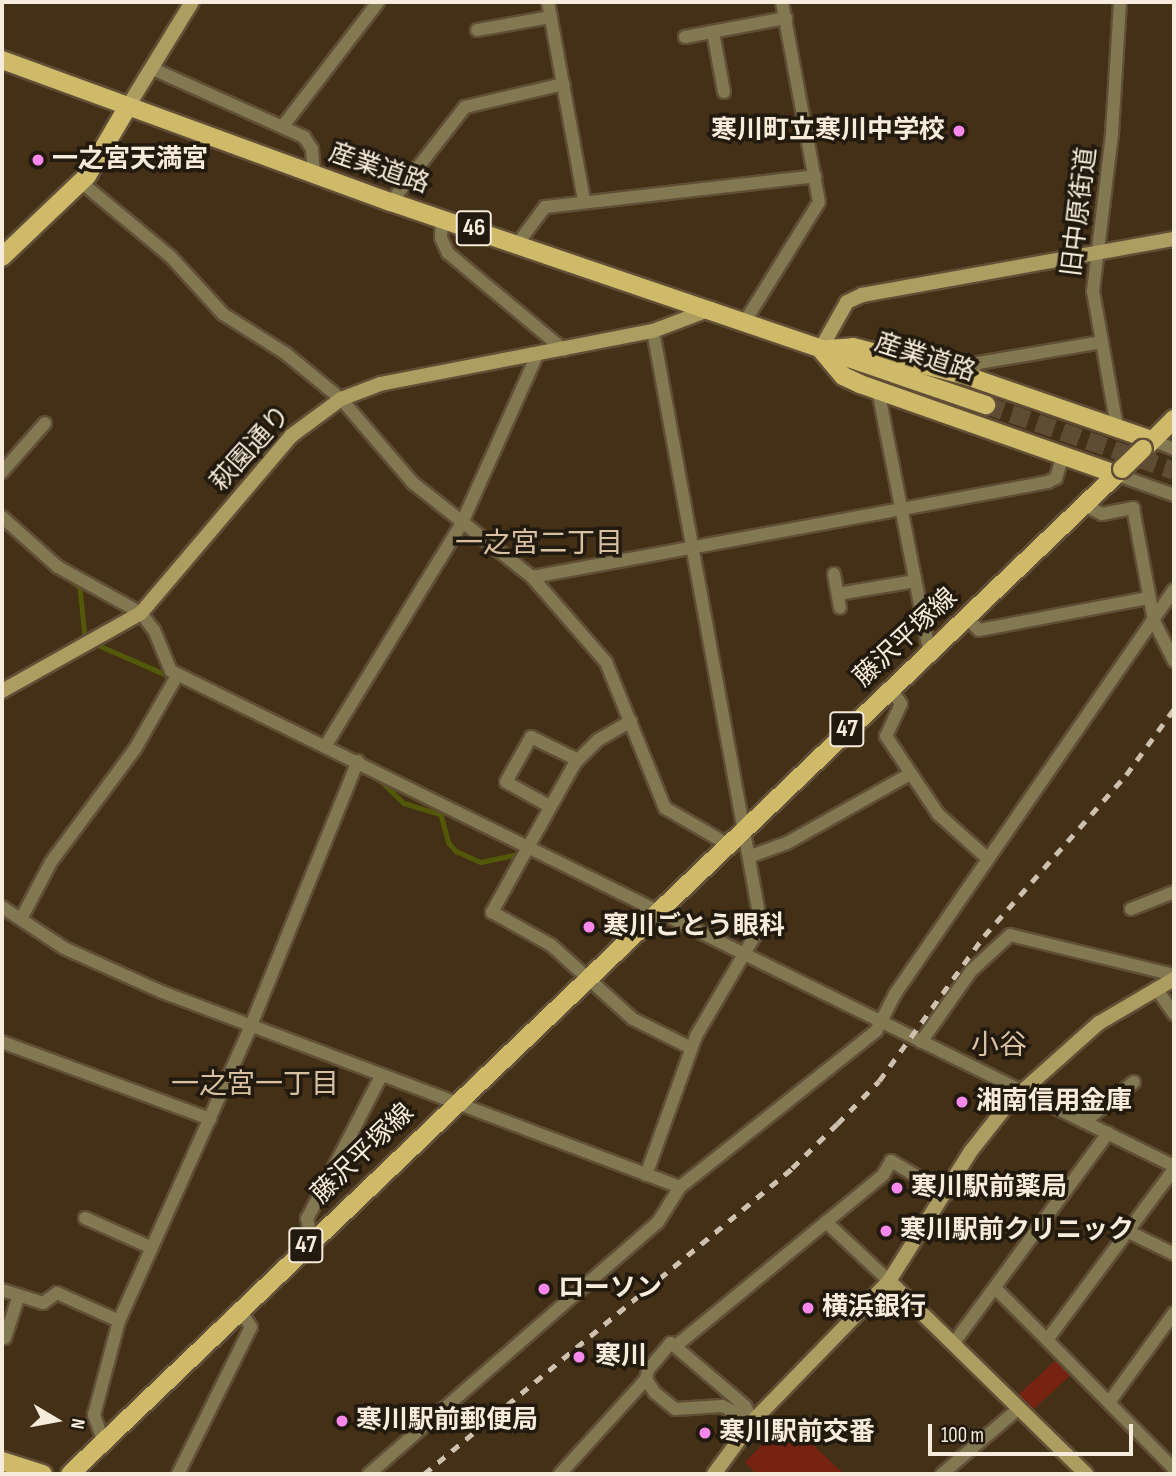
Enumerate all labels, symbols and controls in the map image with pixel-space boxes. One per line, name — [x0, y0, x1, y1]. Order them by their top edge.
place label: 寒川町立寒川中学校 — [711, 115, 945, 147]
marker: 寒川町立寒川中学校 — [951, 123, 967, 139]
street label: 産業道路 — [325, 137, 433, 201]
place label: 一之宮天満宮 — [52, 144, 208, 176]
street label: 旧中原街道 — [1057, 146, 1103, 278]
marker: 一之宮天満宮 — [30, 152, 46, 168]
road number: 46 — [455, 208, 493, 248]
street label: 産業道路 — [871, 327, 979, 389]
street label: 萩園通り — [205, 400, 297, 498]
district label: 一之宮二丁目 — [455, 527, 623, 561]
street label: 藤沢平塚線 — [848, 582, 964, 694]
road number: 47 — [828, 708, 866, 750]
place label: 寒川ごとう眼科 — [603, 911, 785, 943]
marker: 寒川ごとう眼科 — [581, 919, 597, 935]
district label: 小谷 — [971, 1029, 1027, 1063]
district label: 一之宮一丁目 — [171, 1068, 339, 1102]
place label: 湘南信用金庫 — [976, 1086, 1132, 1118]
marker: 湘南信用金庫 — [954, 1094, 970, 1110]
street label: 藤沢平塚線 — [305, 1098, 421, 1210]
place label: 寒川駅前薬局 — [911, 1172, 1067, 1204]
marker: 寒川駅前薬局 — [889, 1180, 905, 1196]
place label: 寒川駅前クリニック — [900, 1215, 1134, 1247]
marker: 寒川駅前クリニック — [878, 1223, 894, 1239]
road number: 47 — [287, 1224, 325, 1266]
place label: ローソン — [558, 1273, 662, 1305]
marker: ローソン — [536, 1281, 552, 1297]
place label: 横浜銀行 — [822, 1292, 926, 1324]
marker: 横浜銀行 — [800, 1300, 816, 1316]
place label: 寒川 — [595, 1341, 647, 1373]
marker: 寒川 — [569, 1347, 589, 1367]
north arrow — [21, 1385, 91, 1455]
place label: 寒川駅前郵便局 — [356, 1405, 538, 1437]
scale bar — [931, 1410, 1136, 1454]
marker: 寒川駅前郵便局 — [334, 1413, 350, 1429]
text: N — [65, 1417, 89, 1431]
place label: 寒川駅前交番 — [719, 1417, 875, 1449]
text: 100 m — [941, 1423, 984, 1448]
marker: 寒川駅前交番 — [697, 1425, 713, 1441]

